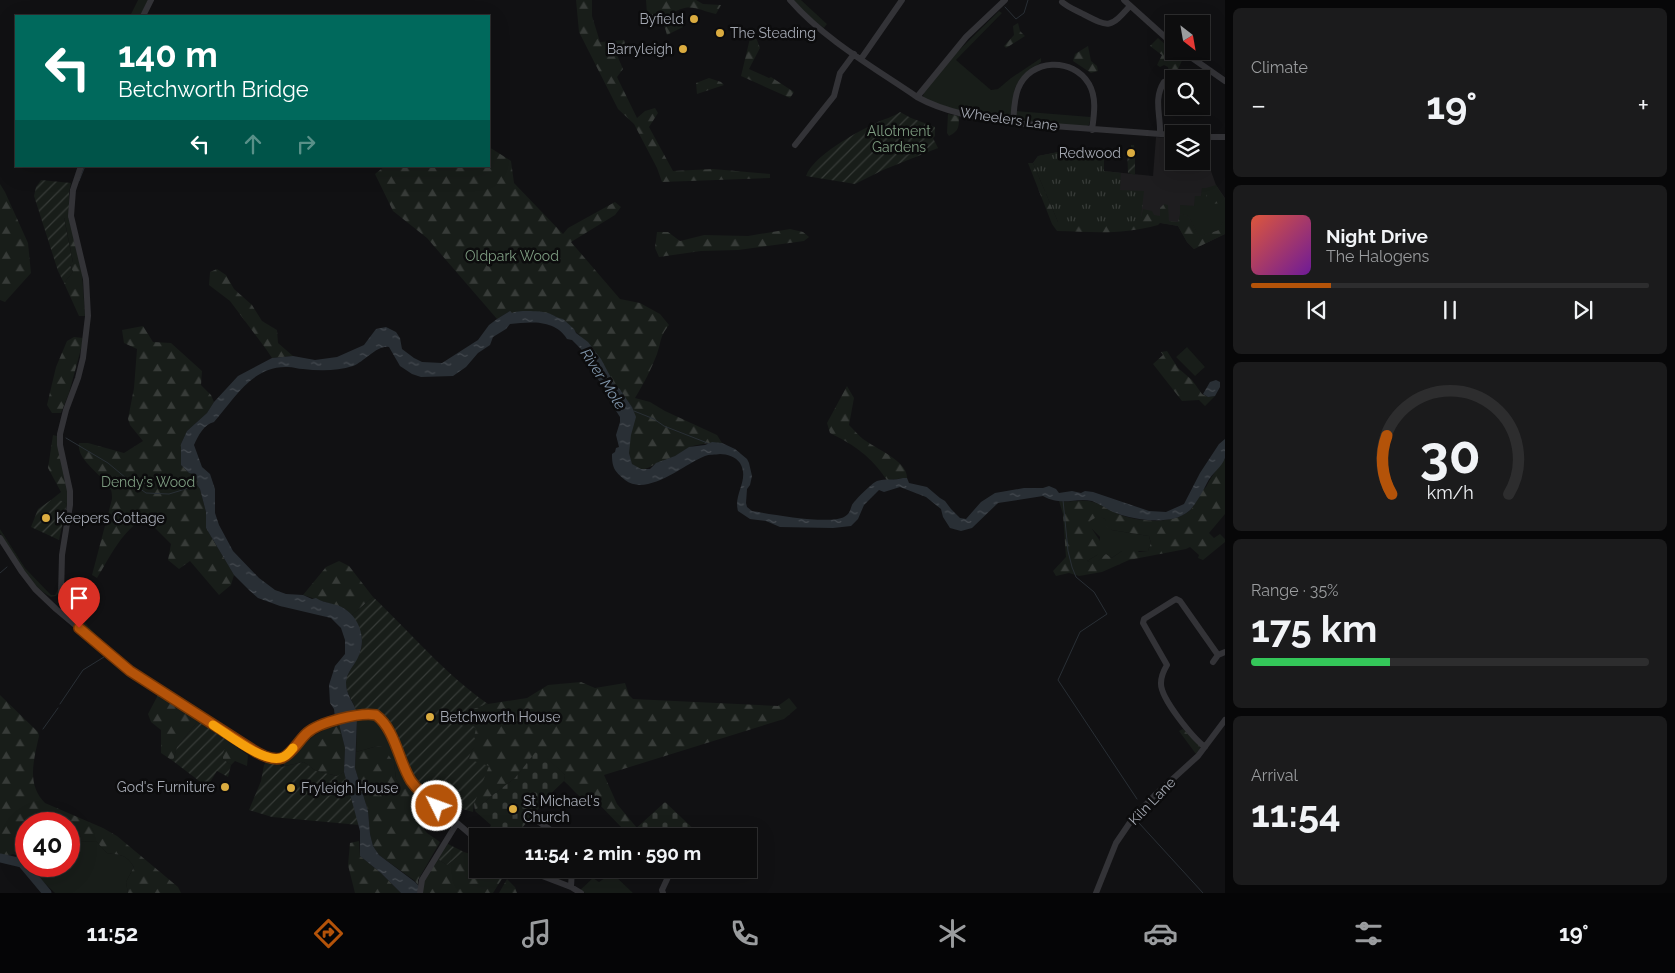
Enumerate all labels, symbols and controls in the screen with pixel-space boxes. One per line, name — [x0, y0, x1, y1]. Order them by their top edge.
place label: Byfield — [639, 11, 684, 27]
marker: Byfield — [688, 13, 700, 25]
north arrow — [1165, 15, 1210, 60]
map controls — [1165, 15, 1210, 170]
place label: The Steading — [730, 25, 816, 41]
marker: The Steading — [714, 27, 726, 39]
text: 140 m — [118, 34, 218, 75]
icon: left — [35, 35, 100, 100]
place label: Barryleigh — [607, 41, 673, 57]
marker: Barryleigh — [677, 43, 689, 55]
text: Climate — [1251, 58, 1308, 77]
button: search — [1165, 70, 1210, 115]
text: Betchworth Bridge — [118, 76, 309, 102]
text: 19° — [1426, 83, 1477, 128]
text: − — [1251, 89, 1266, 122]
text: + — [1637, 89, 1649, 122]
street label: Wheelers Lane — [959, 104, 1059, 134]
park label: Allotment Gardens — [867, 123, 931, 155]
button: layers — [1165, 125, 1210, 170]
icon: left — [186, 130, 214, 158]
icon: ahead — [239, 130, 267, 158]
icon: right — [292, 130, 320, 158]
place label: Redwood — [1059, 145, 1121, 161]
marker: Redwood — [1125, 147, 1137, 159]
text: Night Drive — [1326, 225, 1428, 247]
text: The Halogens — [1326, 247, 1429, 266]
park label: Oldpark Wood — [465, 248, 559, 264]
icon: previous — [1303, 296, 1331, 324]
icon: pause — [1436, 296, 1464, 324]
icon: next — [1569, 296, 1597, 324]
water label: River Mole — [577, 345, 629, 413]
text: 30 — [1420, 424, 1480, 485]
park label: Dendy's Wood — [101, 474, 195, 490]
text: km/h — [1426, 482, 1474, 503]
place label: Keepers Cottage — [56, 510, 165, 526]
marker: Keepers Cottage — [40, 512, 52, 524]
pin — [58, 577, 100, 628]
text: Range · 35% — [1251, 581, 1339, 600]
icon: arrive — [65, 584, 93, 612]
text: 175 km — [1251, 606, 1377, 651]
place label: Betchworth House — [440, 709, 560, 725]
marker: Betchworth House — [424, 711, 436, 723]
text: Arrival — [1251, 766, 1298, 785]
street label: Kiln Lane — [1125, 774, 1179, 828]
place label: God's Furniture — [117, 779, 215, 795]
position arrow — [410, 779, 462, 831]
place label: Fryleigh House — [301, 780, 399, 796]
marker: God's Furniture — [219, 781, 231, 793]
marker: Fryleigh House — [285, 782, 297, 794]
text: 11:54 — [1251, 791, 1341, 836]
place label: St Michael's Church — [523, 793, 600, 825]
marker: St Michael's Church — [507, 803, 519, 815]
speed limit sign: 40 — [15, 812, 80, 877]
text: 11:54 · 2 min · 590 m — [525, 842, 701, 864]
icon: directions — [311, 916, 346, 951]
icon: music — [519, 916, 554, 951]
icon: phone — [727, 916, 762, 951]
icon: climate — [935, 916, 970, 951]
icon: car — [1143, 916, 1178, 951]
icon: filters — [1351, 916, 1386, 951]
text: 11:52 — [86, 920, 138, 946]
text: 19° — [1559, 920, 1588, 946]

